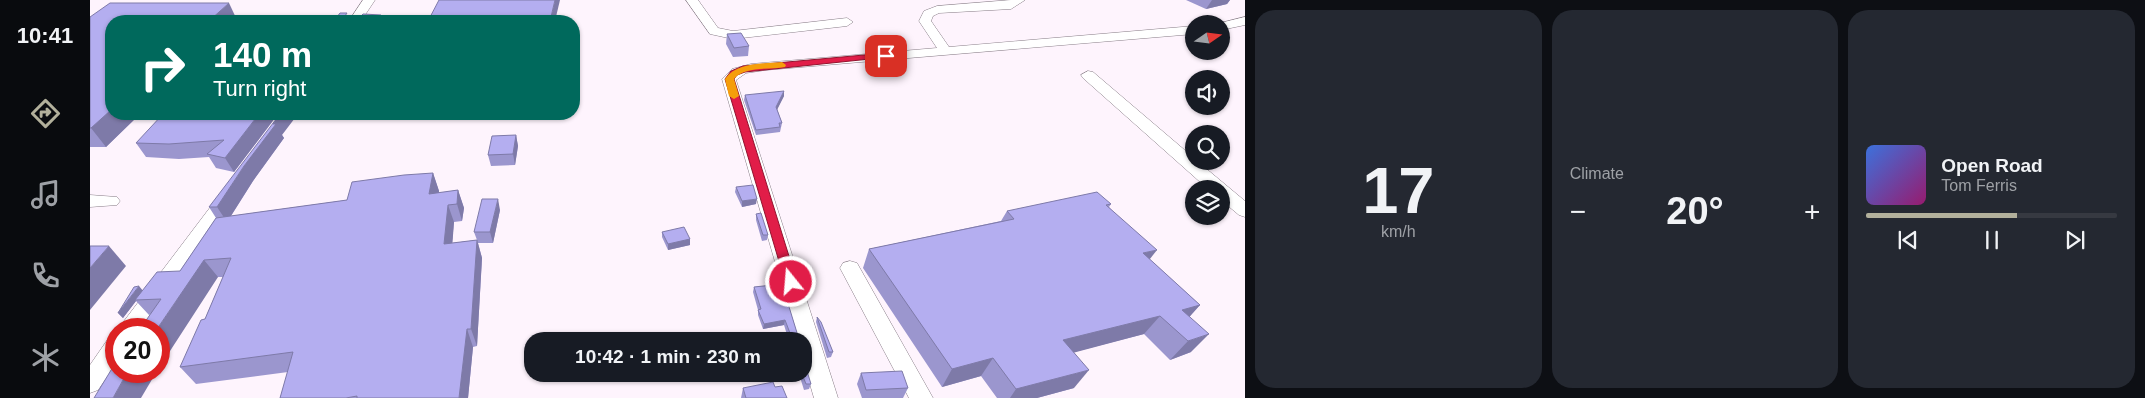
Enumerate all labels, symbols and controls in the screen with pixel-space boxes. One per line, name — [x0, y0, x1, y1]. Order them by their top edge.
north arrow — [1185, 15, 1230, 60]
map controls — [1185, 15, 1230, 225]
text: 10:41 — [17, 23, 73, 48]
icon: right — [130, 35, 195, 100]
text: 140 m — [213, 35, 312, 74]
pin — [865, 35, 907, 77]
icon: arrive — [872, 42, 900, 70]
button: sound — [1185, 70, 1230, 115]
text: Turn right — [213, 76, 306, 101]
icon: directions — [28, 96, 63, 131]
button: search — [1185, 125, 1230, 170]
text: 17 — [1362, 154, 1434, 227]
text: Open Road — [1941, 155, 2043, 176]
text: Climate — [1570, 165, 1624, 182]
icon: music — [28, 177, 63, 212]
text: Tom Ferris — [1941, 177, 2017, 194]
button: layers — [1185, 180, 1230, 225]
text: 20° — [1666, 190, 1724, 232]
text: − — [1570, 196, 1586, 227]
text: + — [1804, 196, 1820, 227]
text: km/h — [1381, 223, 1416, 240]
icon: previous — [1894, 226, 1922, 254]
icon: pause — [1978, 226, 2006, 254]
icon: next — [2061, 226, 2089, 254]
position arrow — [764, 255, 816, 307]
icon: phone — [28, 258, 63, 293]
speed limit sign: 20 — [105, 318, 170, 383]
icon: climate — [28, 340, 63, 375]
text: 10:42 · 1 min · 230 m — [575, 346, 761, 367]

